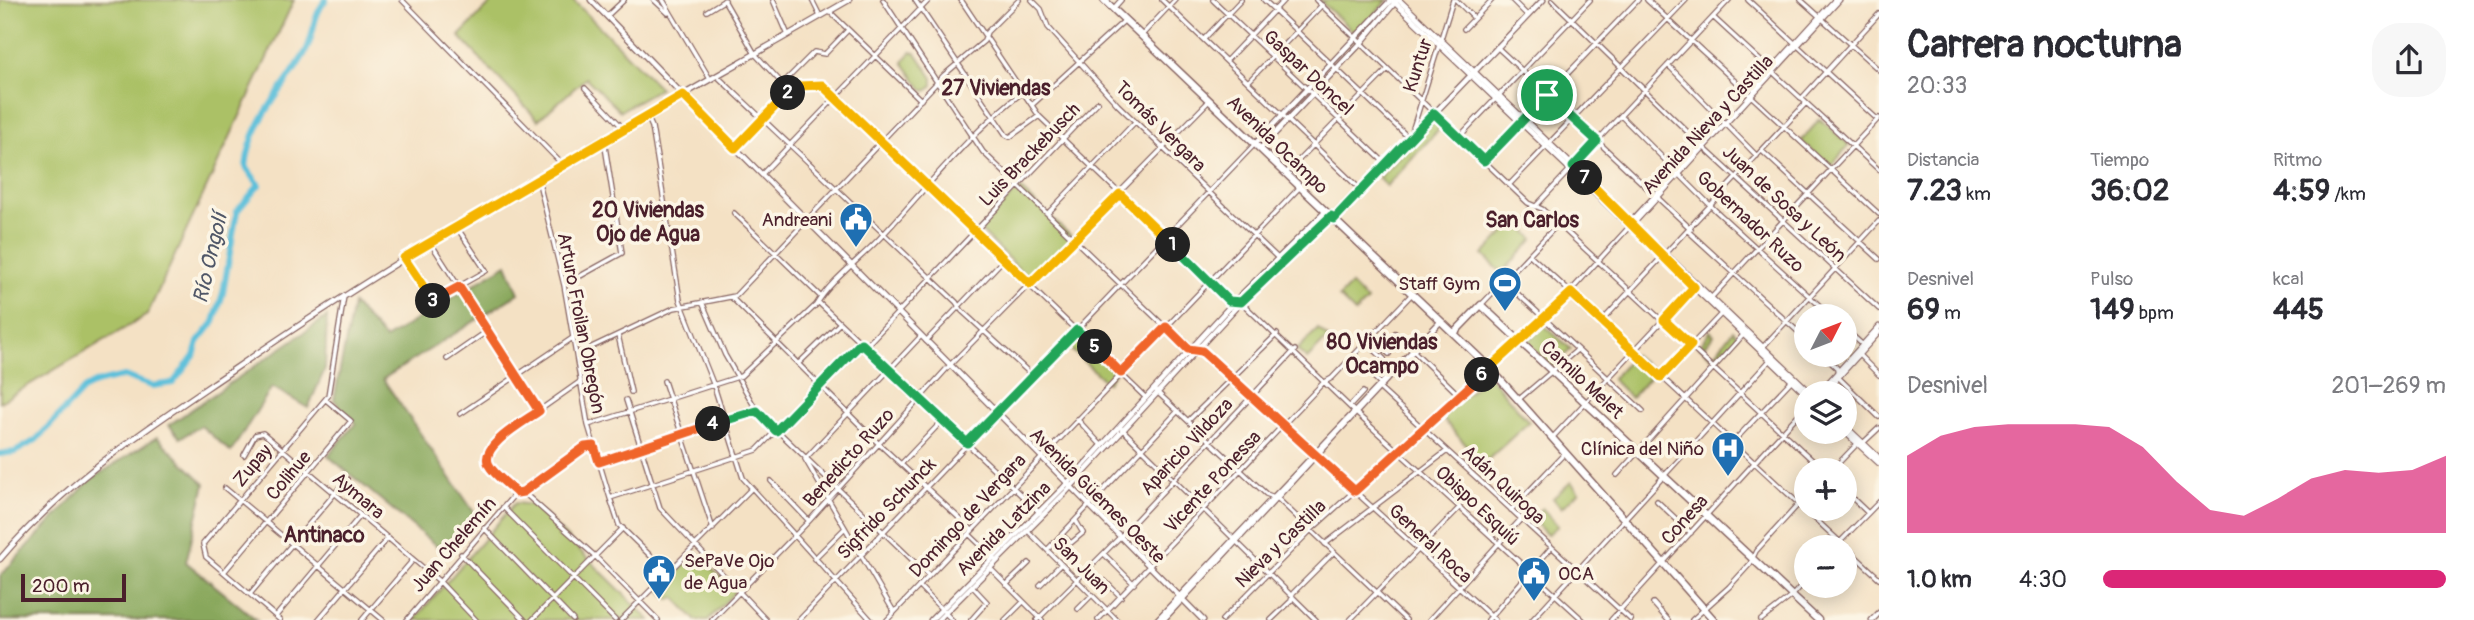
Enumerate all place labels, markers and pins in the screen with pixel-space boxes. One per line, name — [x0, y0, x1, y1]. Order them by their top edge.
pin — [1517, 65, 1577, 125]
pin: 2 — [770, 76, 806, 110]
pin: 7 — [1568, 160, 1602, 196]
public building icon: Andreani — [837, 200, 875, 249]
place label: Andreani — [761, 208, 832, 232]
pin: 1 — [1156, 228, 1190, 262]
sports icon: Staff Gym — [1486, 264, 1524, 313]
place label: Staff Gym — [1398, 272, 1480, 296]
pin: 3 — [416, 284, 450, 318]
pin: 5 — [1078, 330, 1112, 364]
pin: 6 — [1464, 358, 1500, 392]
pin: 4 — [696, 406, 730, 442]
hospital icon: Clínica del Niño — [1709, 429, 1747, 478]
place label: Clínica del Niño — [1581, 437, 1704, 461]
place label: SePaVe Ojo de Agua — [684, 549, 775, 595]
public building icon: SePaVe Ojo de Agua — [640, 552, 678, 601]
public building icon: OCA — [1515, 554, 1553, 603]
place label: OCA — [1558, 562, 1594, 586]

